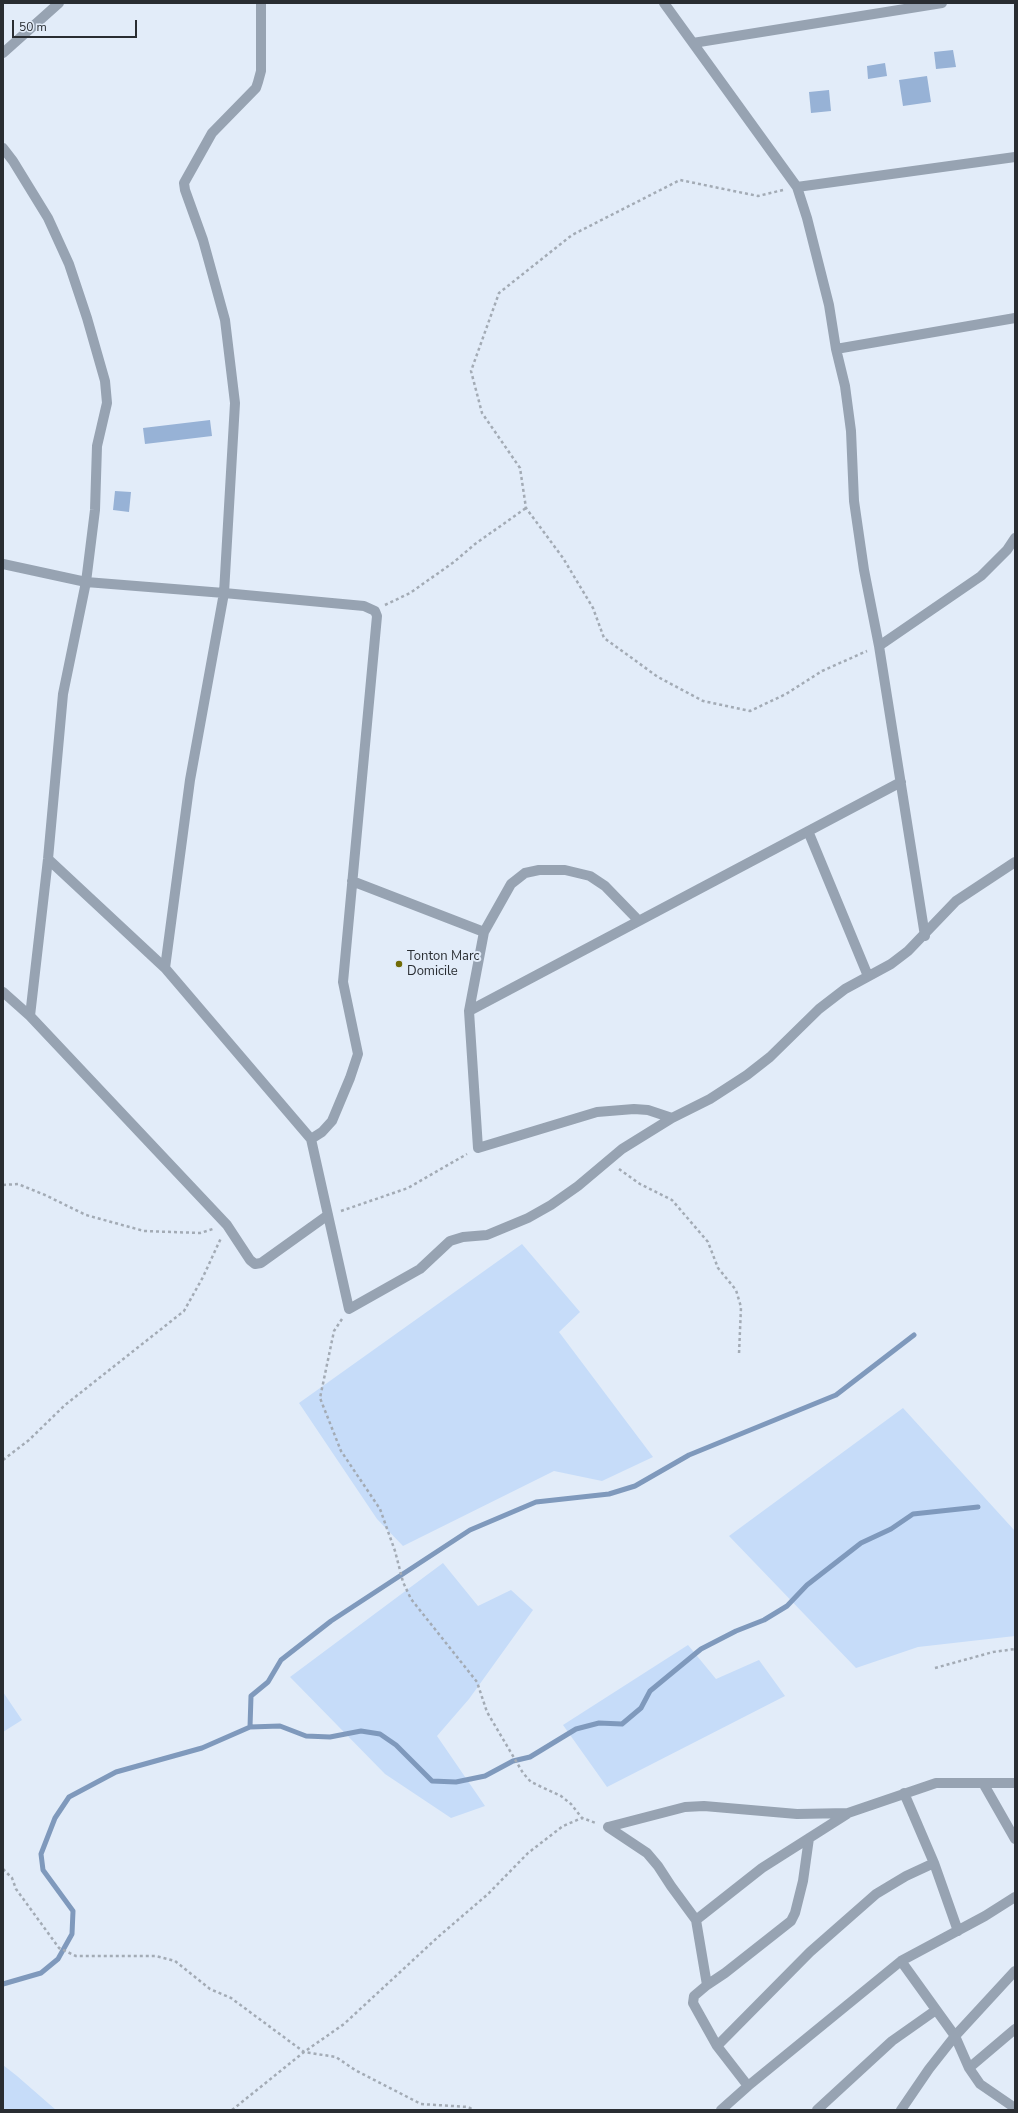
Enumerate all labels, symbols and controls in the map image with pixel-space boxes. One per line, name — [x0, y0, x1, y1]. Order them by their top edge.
scale bar — [14, 12, 139, 38]
text: 50 m — [19, 19, 47, 35]
place label: Tonton Marc Domicile — [407, 949, 479, 980]
marker: Tonton Marc Domicile — [394, 959, 404, 969]

